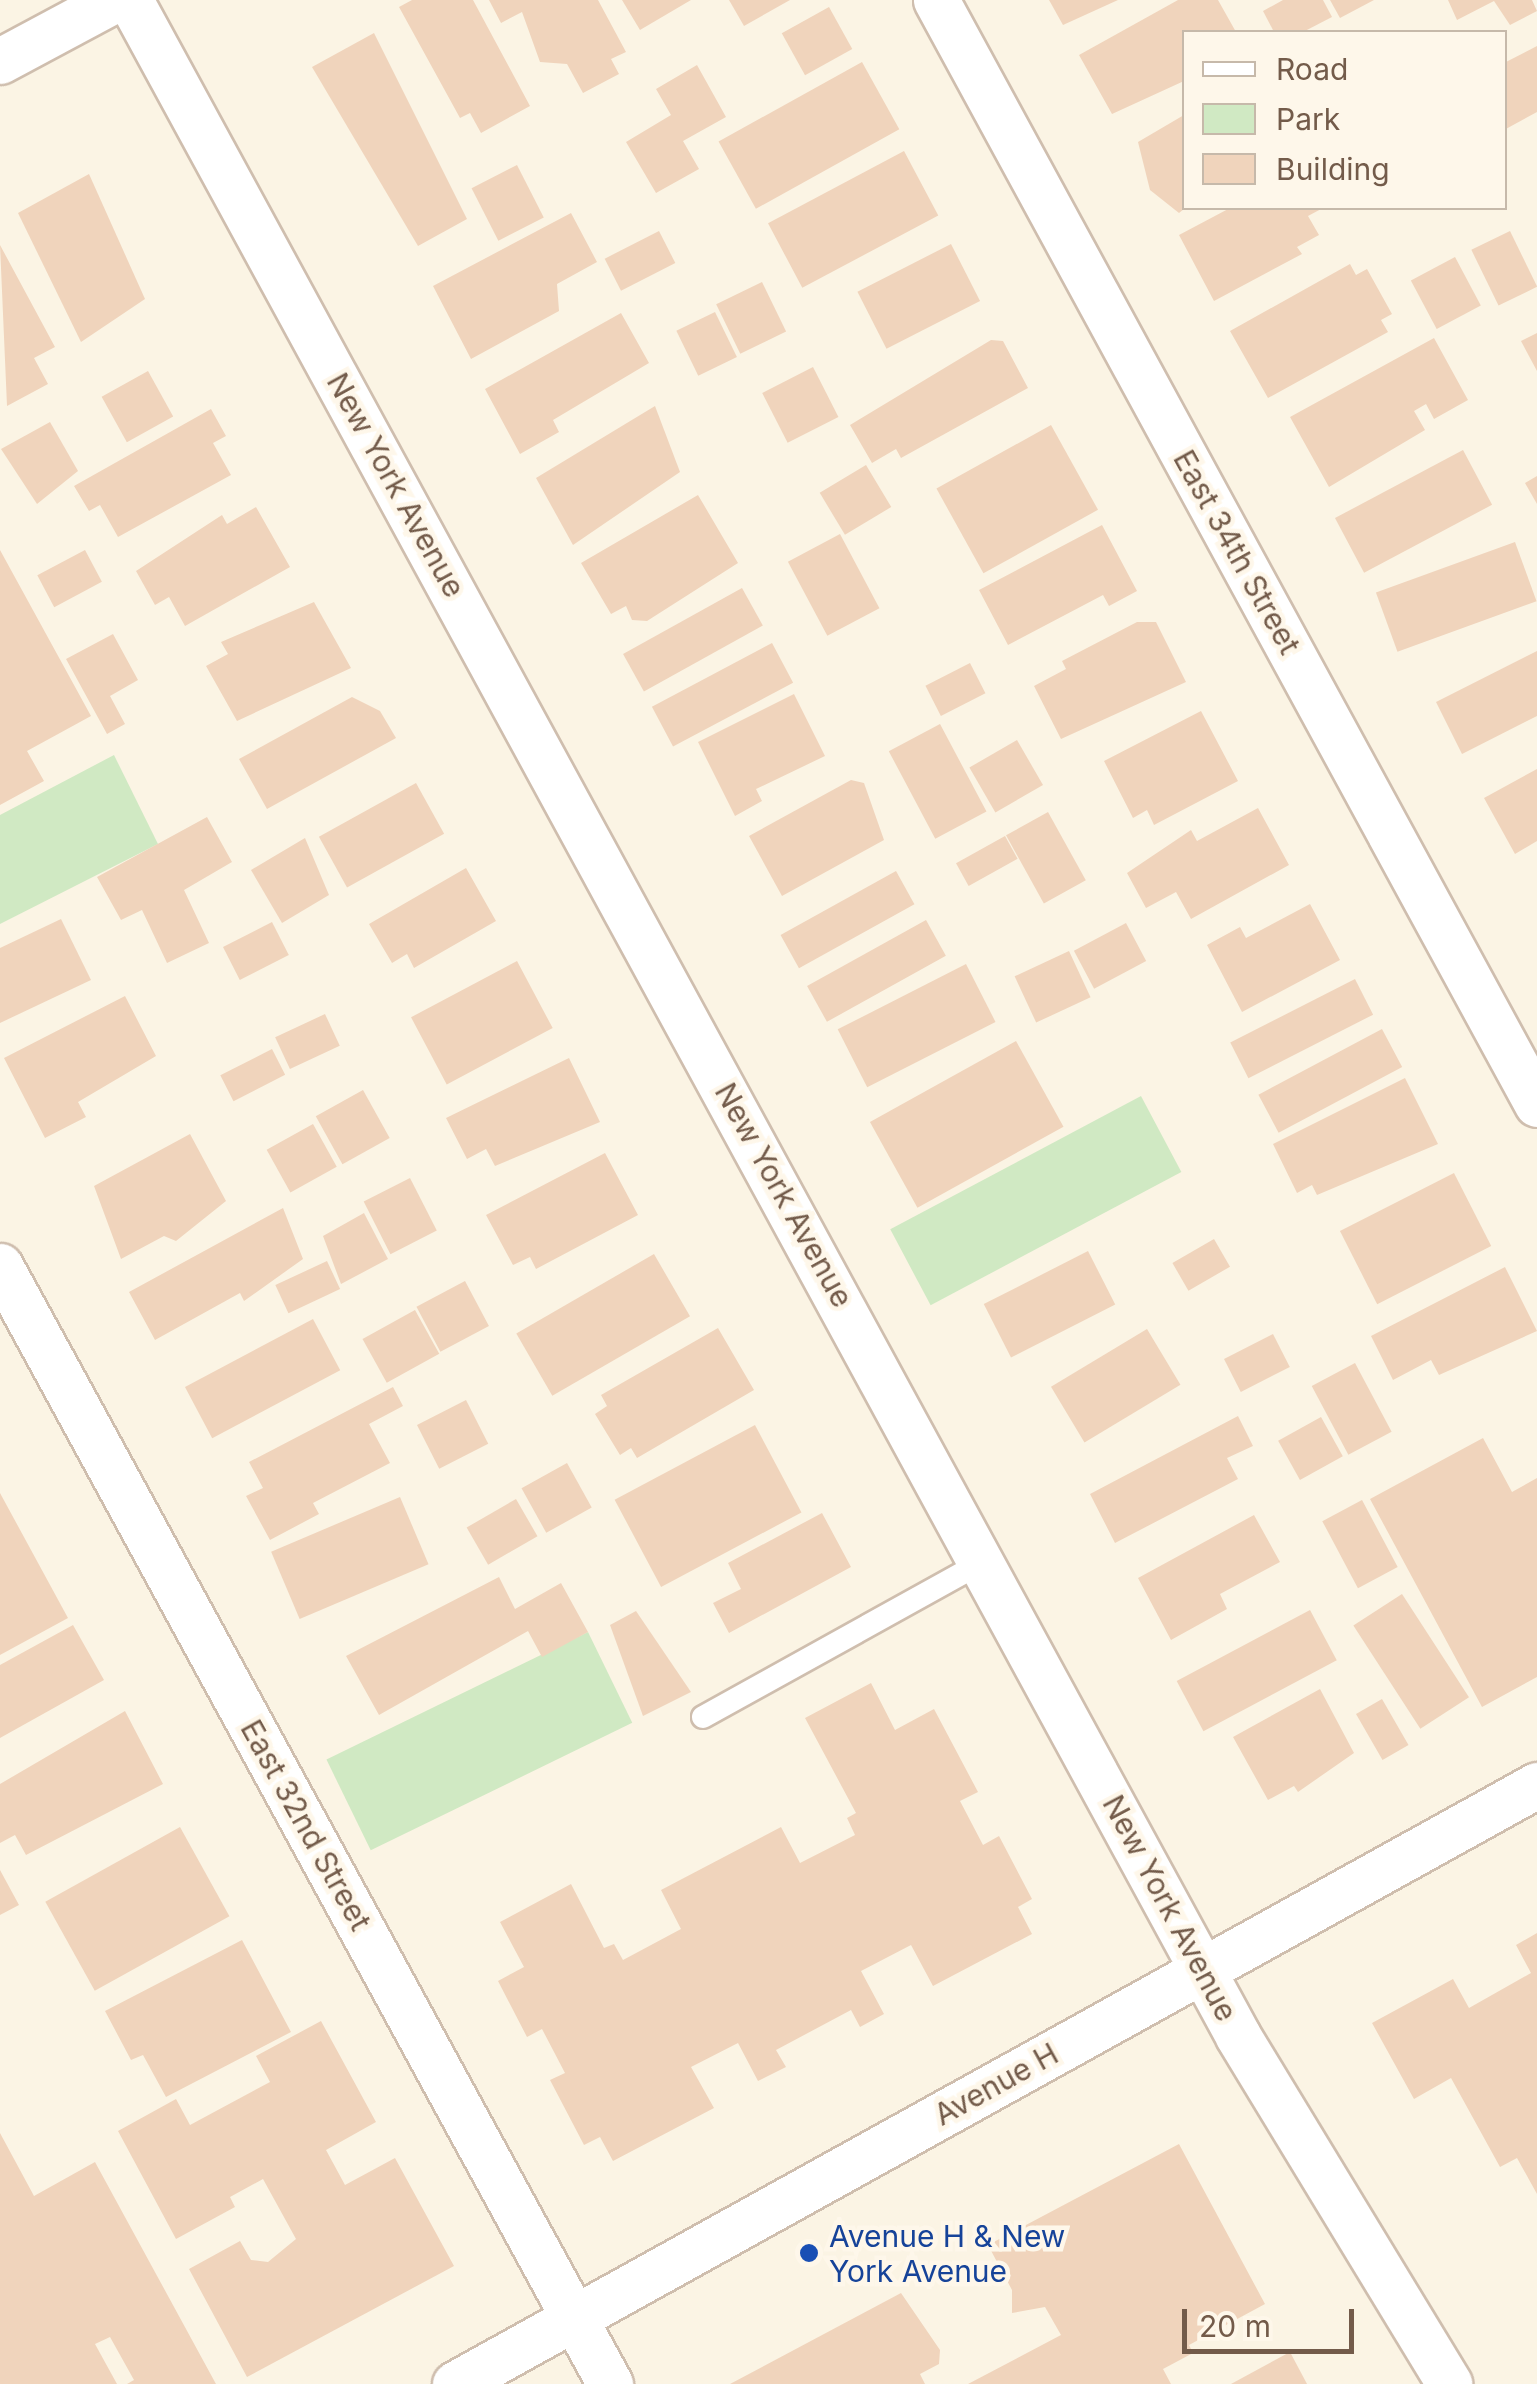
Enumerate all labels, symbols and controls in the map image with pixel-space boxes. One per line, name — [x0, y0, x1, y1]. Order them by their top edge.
legend — [1182, 30, 1507, 210]
text: Road — [1276, 51, 1348, 87]
text: Park — [1276, 101, 1340, 137]
text: Building — [1276, 151, 1390, 187]
street label: New York Avenue — [320, 367, 472, 603]
street label: East 34th Street — [1166, 444, 1308, 660]
street label: New York Avenue — [708, 1077, 860, 1313]
street label: East 32nd Street — [233, 1714, 379, 1936]
street label: New York Avenue — [1095, 1789, 1245, 2027]
street label: Avenue H — [928, 2035, 1064, 2133]
place label: Avenue H & New York Avenue — [829, 2218, 1065, 2288]
marker: Avenue H & New York Avenue — [798, 2242, 820, 2264]
scale bar — [1187, 2289, 1360, 2351]
text: 20 m — [1199, 2308, 1271, 2344]

